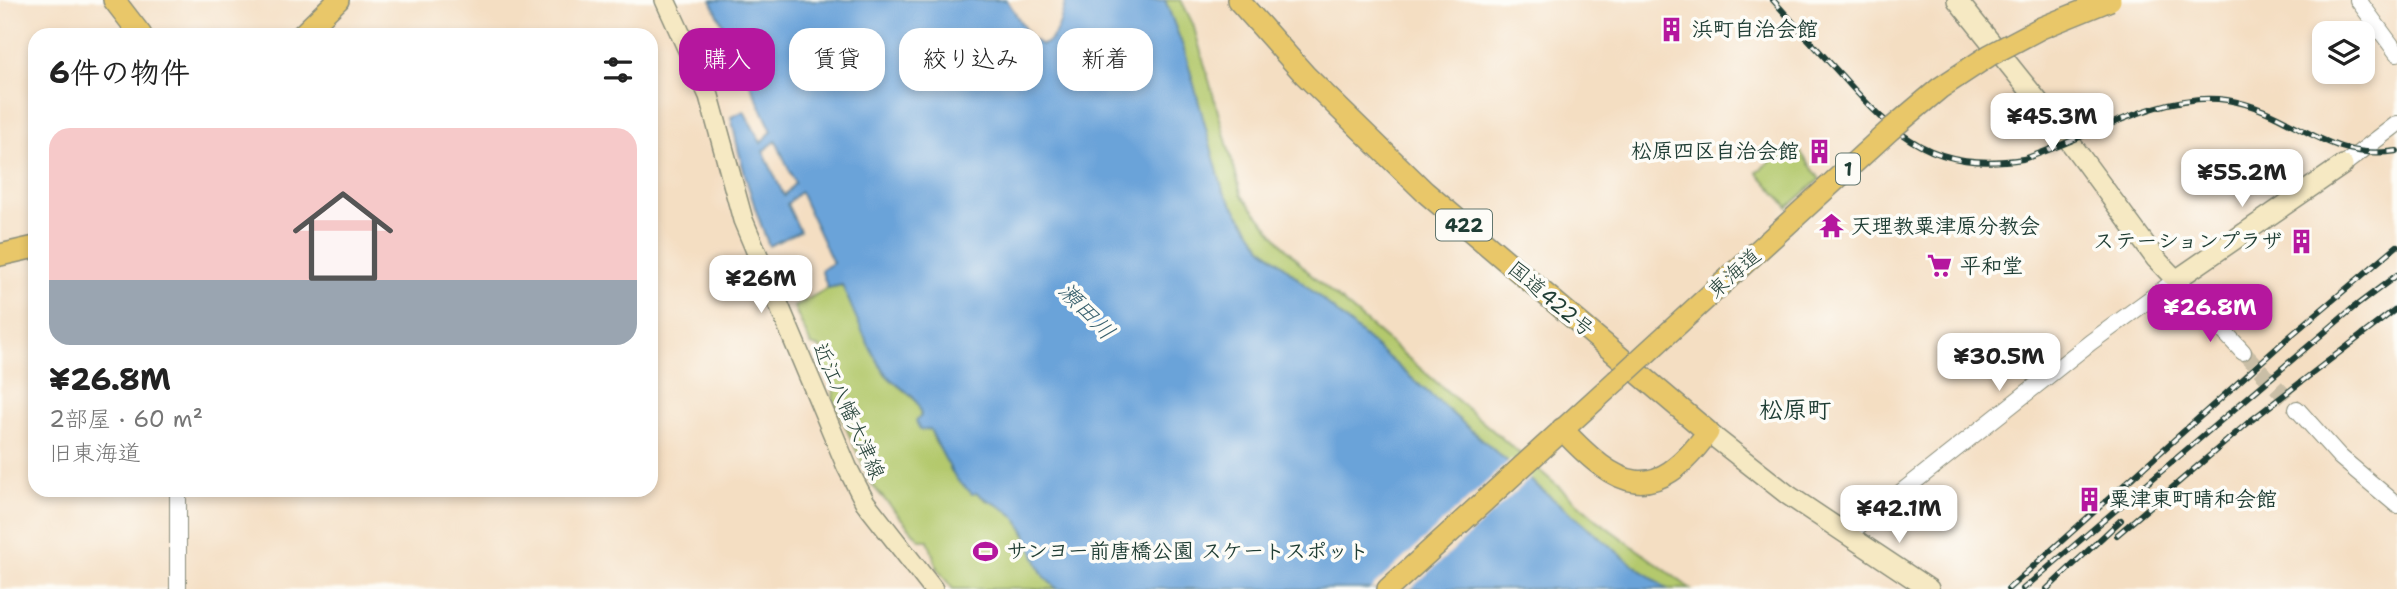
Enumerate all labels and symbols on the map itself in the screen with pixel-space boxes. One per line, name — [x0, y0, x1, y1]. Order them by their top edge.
building icon: 浜町自治会館 — [1658, 15, 1686, 43]
place label: 浜町自治会館 — [1692, 15, 1818, 43]
pin: ¥45.3M — [1995, 94, 2109, 153]
place label: 松原四区自治会館 — [1631, 137, 1799, 165]
building icon: 松原四区自治会館 — [1805, 137, 1833, 165]
pin: ¥55.2M — [2185, 150, 2299, 209]
road number: 1 — [1836, 154, 1860, 184]
road number: 422 — [1436, 210, 1492, 241]
temple icon: 天理教粟津原分教会 — [1817, 212, 1845, 240]
place label: 天理教粟津原分教会 — [1851, 212, 2040, 240]
place label: ステーションプラザ — [2093, 227, 2282, 255]
building icon: ステーションプラザ — [2288, 227, 2316, 255]
street label: 東海道 — [1701, 242, 1767, 304]
supermarket icon: 平和堂 — [1926, 252, 1954, 280]
place label: 平和堂 — [1960, 252, 2023, 280]
street label: 国道422号 — [1502, 255, 1600, 343]
pin: ¥26M — [720, 256, 802, 315]
water label: 瀬田川 — [1052, 276, 1122, 346]
pin: ¥26.8M — [2153, 284, 2267, 344]
pin: ¥30.5M — [1942, 334, 2056, 393]
street label: 近江八幡大津線 — [806, 338, 892, 484]
district label: 松原町 — [1759, 394, 1831, 426]
building icon: 粟津東町晴和会館 — [2075, 485, 2103, 513]
place label: 粟津東町晴和会館 — [2109, 485, 2277, 513]
pin: ¥42.1M — [1842, 486, 1956, 545]
sports icon: サンヨー前唐橋公園 スケートスポット — [972, 537, 1000, 565]
place label: サンヨー前唐橋公園 スケートスポット — [1006, 537, 1369, 565]

